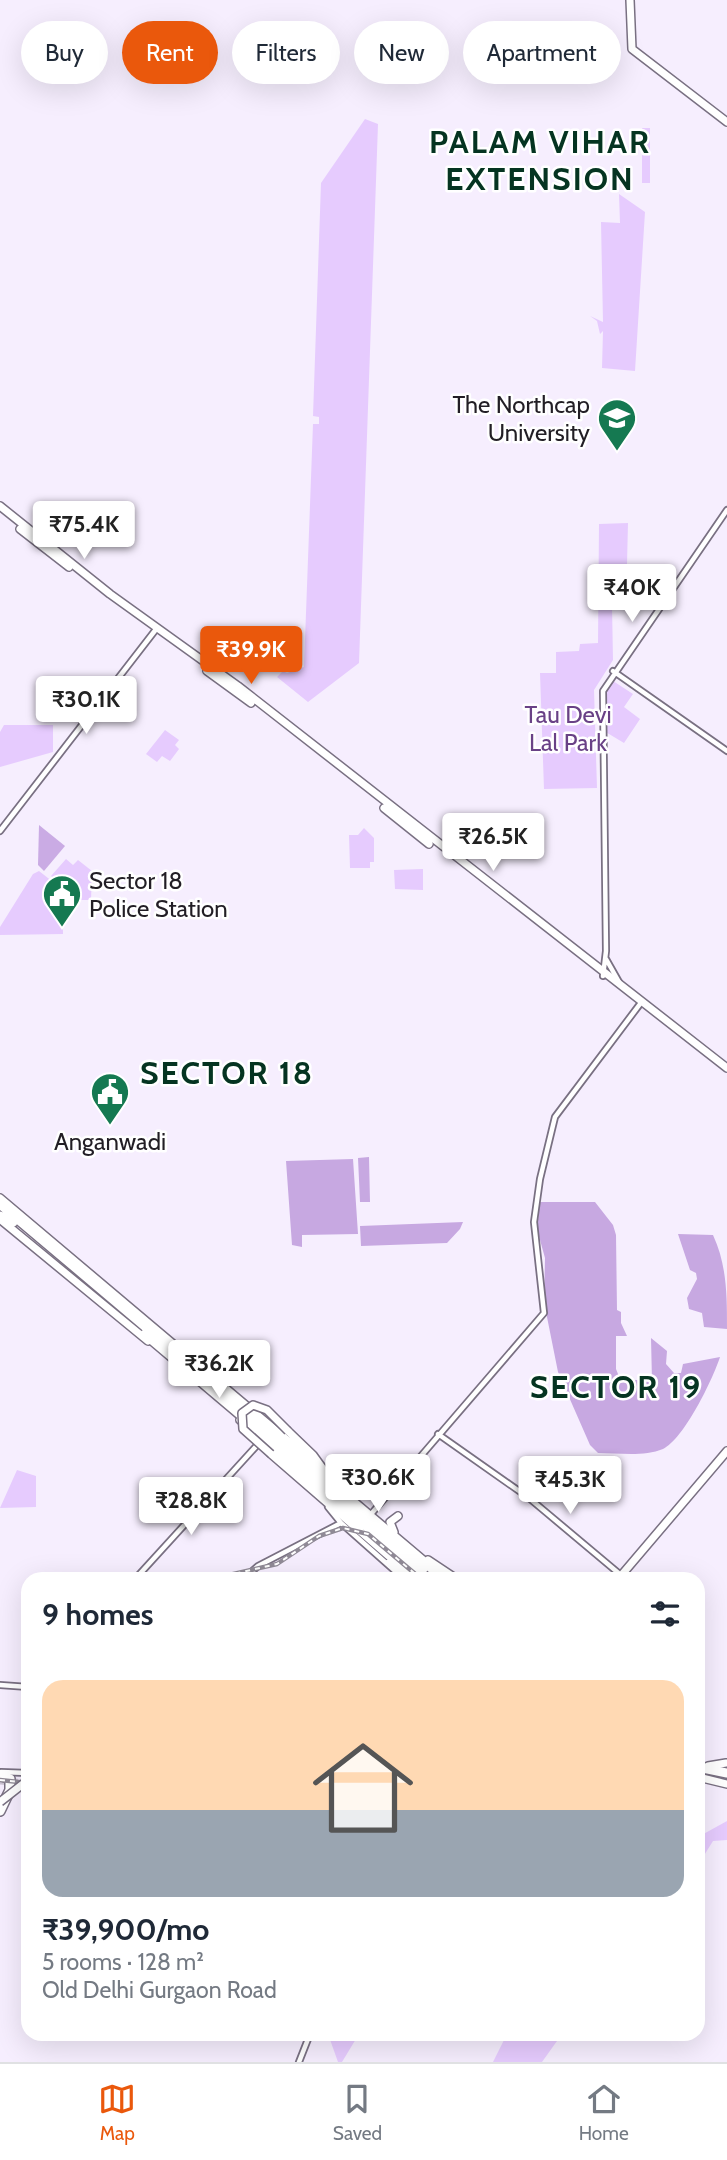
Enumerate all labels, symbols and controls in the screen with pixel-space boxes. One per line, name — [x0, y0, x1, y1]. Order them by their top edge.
chip: Buy — [21, 21, 108, 84]
chip: Rent — [122, 21, 218, 84]
chip: Filters — [232, 21, 340, 84]
chip: New — [354, 21, 449, 84]
chip: Apartment — [463, 21, 621, 84]
district label: PALAM VIHAR EXTENSION — [429, 122, 651, 198]
place label: The Northcap University — [452, 390, 590, 447]
school or university icon: The Northcap University — [596, 397, 638, 452]
pin: ₹75.4K — [27, 502, 141, 561]
text: ₹75.4K — [49, 510, 119, 538]
pin: ₹40K — [591, 564, 673, 624]
text: ₹40K — [603, 573, 661, 601]
pin: ₹39.9K — [194, 626, 308, 686]
text: ₹39.9K — [216, 635, 286, 663]
pin: ₹30.1K — [29, 676, 143, 736]
text: ₹30.1K — [52, 685, 120, 713]
park label: Tau Devi Lal Park — [524, 700, 612, 757]
pin: ₹26.5K — [436, 814, 550, 873]
text: ₹26.5K — [458, 822, 528, 850]
place label: Sector 18 Police Station — [89, 866, 228, 923]
public building icon: Sector 18 Police Station — [41, 873, 83, 928]
district label: SECTOR 18 — [140, 1053, 314, 1092]
public building icon: Anganwadi — [89, 1071, 131, 1126]
place label: Anganwadi — [54, 1127, 166, 1156]
pin: ₹36.2K — [162, 1340, 276, 1400]
text: ₹36.2K — [184, 1349, 254, 1377]
district label: SECTOR 19 — [530, 1367, 702, 1406]
pin: ₹30.6K — [321, 1454, 435, 1514]
pin: ₹45.3K — [513, 1456, 627, 1516]
text: ₹30.6K — [341, 1463, 415, 1491]
text: ₹45.3K — [534, 1465, 606, 1493]
pin: ₹28.8K — [134, 1478, 248, 1537]
text: ₹28.8K — [155, 1486, 227, 1514]
icon: filters — [646, 1595, 684, 1633]
text: 9 homes — [42, 1596, 153, 1633]
icon: home — [300, 1725, 426, 1851]
text: ₹39,900/mo — [42, 1911, 209, 1948]
text: 5 rooms · 128 m² — [42, 1948, 204, 1976]
text: Old Delhi Gurgaon Road — [42, 1976, 277, 2004]
tab: Map — [98, 2080, 136, 2145]
tab: Saved — [333, 2080, 382, 2145]
tab: Home — [579, 2080, 629, 2145]

